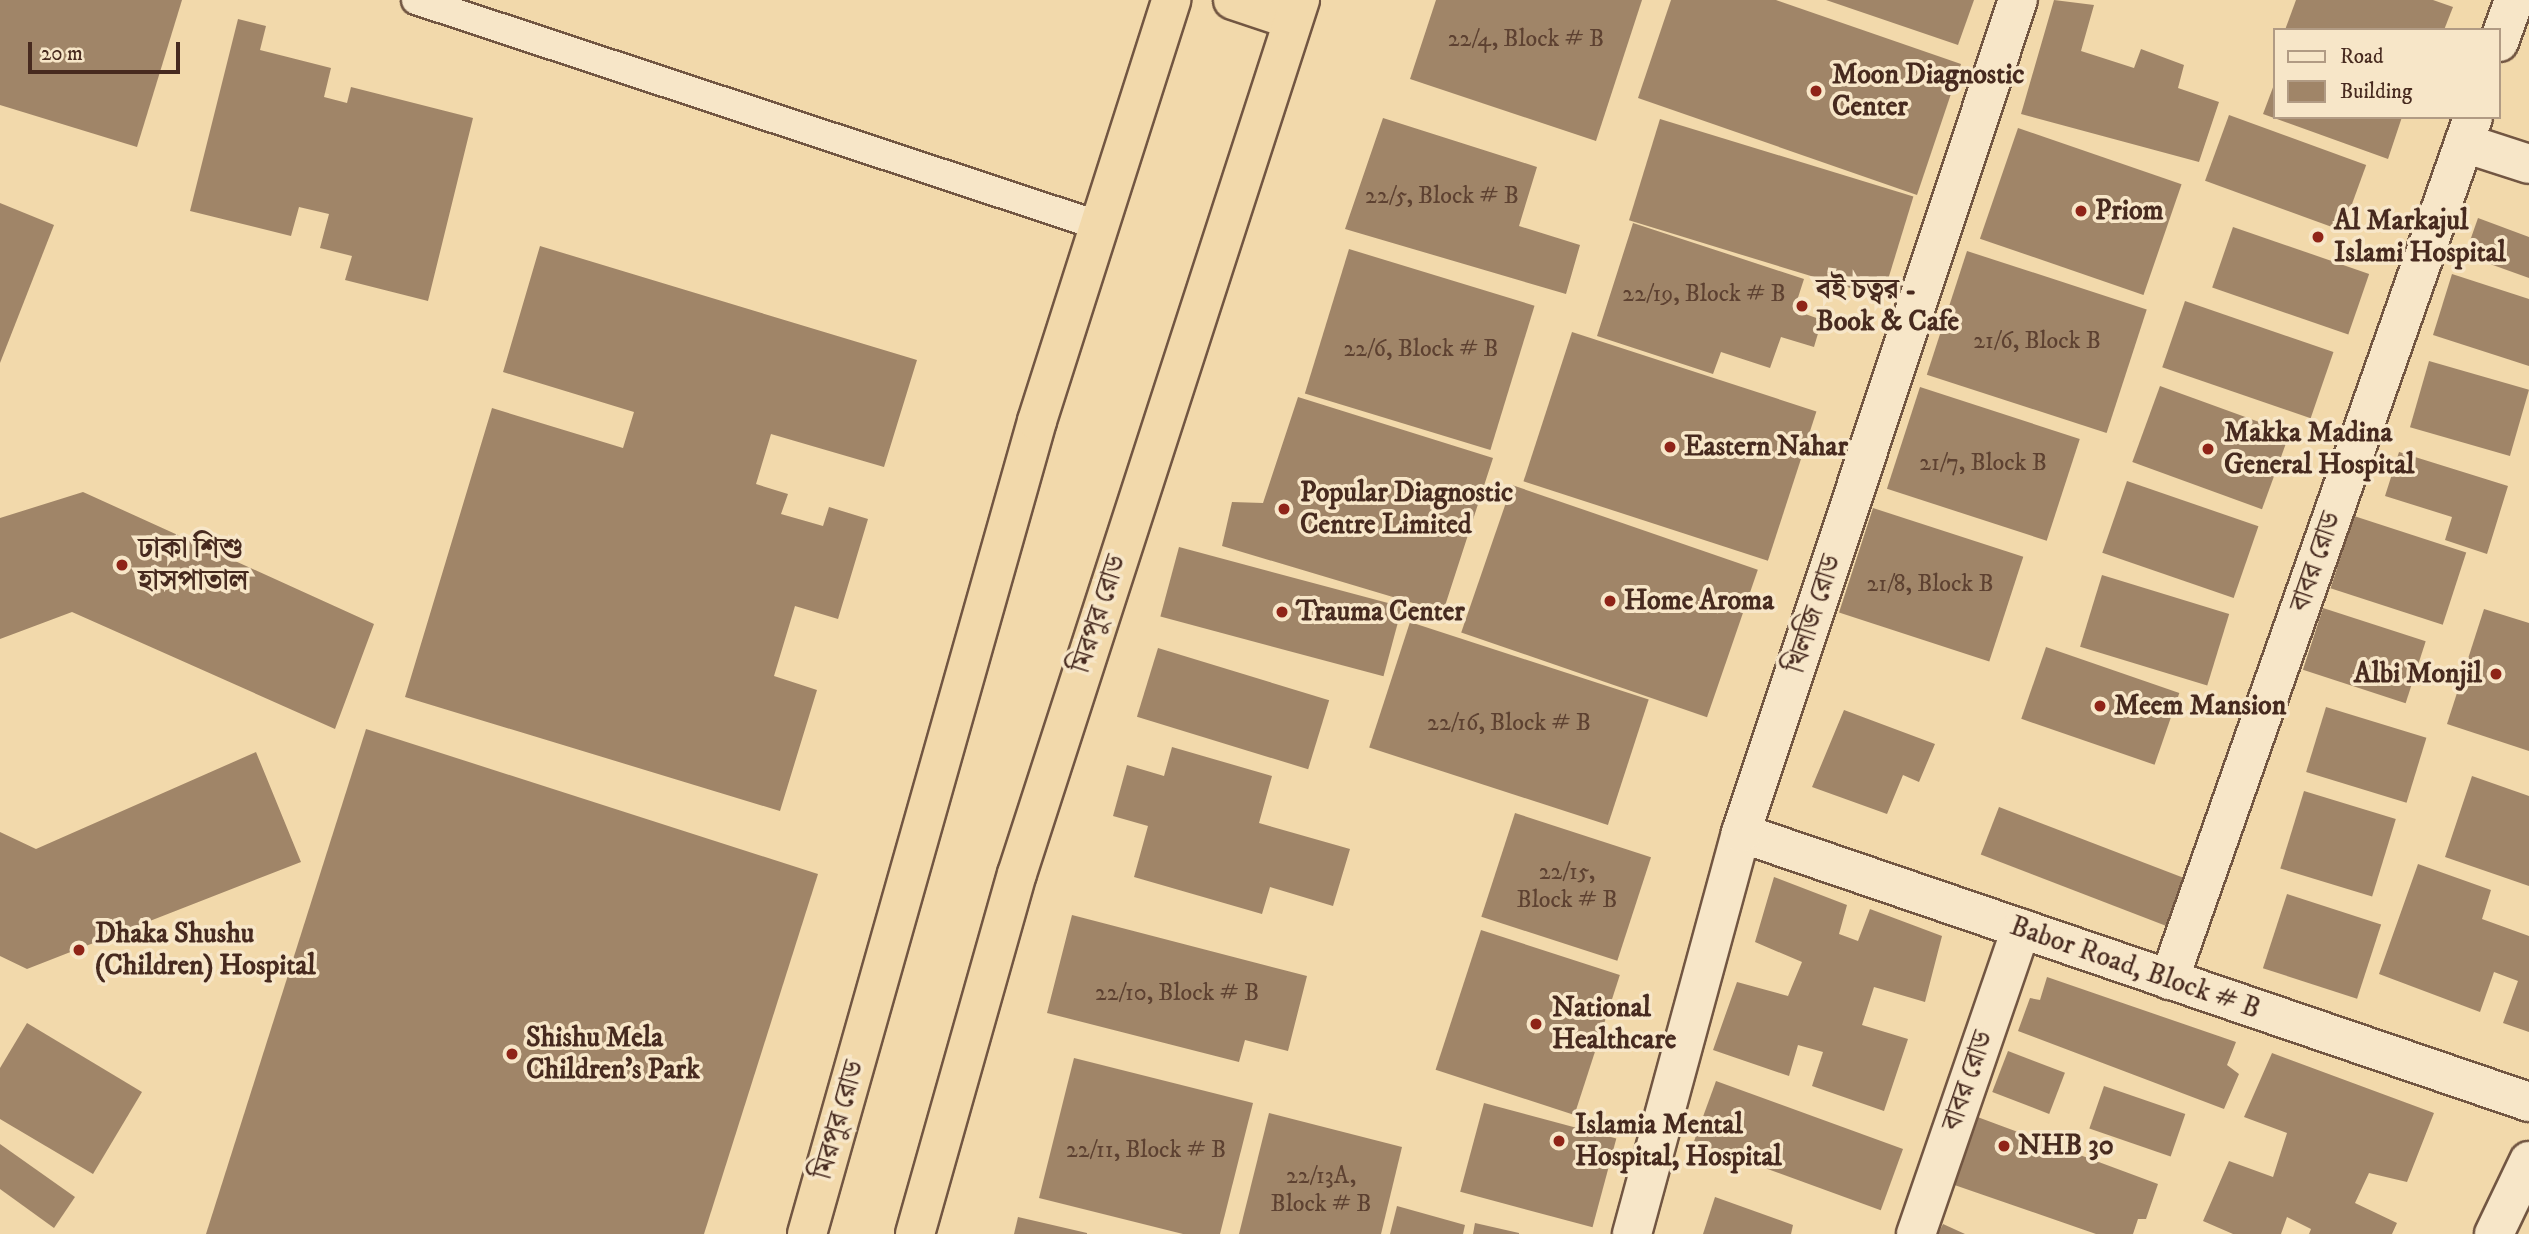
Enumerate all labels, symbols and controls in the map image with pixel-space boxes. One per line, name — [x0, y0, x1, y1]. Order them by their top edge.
house number: 22/4, Block # B — [1448, 26, 1604, 54]
scale bar — [32, 28, 184, 72]
legend — [2274, 28, 2501, 119]
text: 20 m — [41, 41, 83, 67]
text: Road — [2340, 44, 2384, 70]
place label: Moon Diagnostic Center — [1832, 58, 2024, 124]
text: Building — [2340, 79, 2412, 105]
marker: Moon Diagnostic Center — [1806, 81, 1826, 101]
house number: 22/5, Block # B — [1365, 183, 1519, 211]
place label: Priom — [2095, 194, 2164, 228]
marker: Priom — [2073, 203, 2089, 219]
place label: Al Markajul Islami Hospital — [2334, 204, 2506, 270]
marker: Al Markajul Islami Hospital — [2308, 227, 2328, 247]
place label: বই চত্বর - Book & Cafe — [1816, 273, 1959, 339]
house number: 22/19, Block # B — [1622, 281, 1786, 309]
marker: বই চত্বর - Book & Cafe — [1794, 298, 1810, 314]
house number: 21/6, Block B — [1973, 328, 2101, 356]
house number: 22/6, Block # B — [1343, 336, 1499, 364]
place label: Makka Madina General Hospital — [2224, 416, 2415, 482]
place label: Eastern Nahar — [1684, 430, 1848, 464]
marker: Eastern Nahar — [1662, 439, 1678, 455]
marker: Makka Madina General Hospital — [2198, 439, 2218, 459]
house number: 21/7, Block B — [1919, 450, 2047, 478]
place label: Popular Diagnostic Centre Limited — [1300, 476, 1513, 542]
marker: Popular Diagnostic Centre Limited — [1274, 499, 1294, 519]
street label: বাবর রোড — [2283, 508, 2349, 616]
place label: ঢাকা শিশু হাসপাতাল — [138, 532, 248, 598]
street label: মিরপুর রোড — [1064, 551, 1134, 677]
street label: খিলজি রোড — [1779, 551, 1849, 677]
marker: ঢাকা শিশু হাসপাতাল — [112, 555, 132, 575]
house number: 21/8, Block B — [1866, 571, 1994, 599]
place label: Home Aroma — [1624, 584, 1774, 618]
marker: Home Aroma — [1602, 593, 1618, 609]
place label: Trauma Center — [1296, 595, 1465, 629]
marker: Trauma Center — [1274, 604, 1290, 620]
place label: Albi Monjil — [2354, 657, 2482, 691]
marker: Albi Monjil — [2488, 666, 2504, 682]
place label: Meem Mansion — [2114, 689, 2286, 723]
marker: Meem Mansion — [2092, 698, 2108, 714]
house number: 22/16, Block # B — [1427, 710, 1591, 738]
house number: 22/15, Block # B — [1517, 859, 1617, 915]
street label: Babor Road, Block # B — [2006, 909, 2264, 1027]
place label: Dhaka Shushu (Children) Hospital — [95, 917, 316, 983]
marker: Dhaka Shushu (Children) Hospital — [69, 940, 89, 960]
house number: 22/10, Block # B — [1095, 980, 1259, 1008]
place label: National Healthcare — [1552, 991, 1676, 1057]
marker: National Healthcare — [1526, 1014, 1546, 1034]
place label: Shishu Mela Children's Park — [526, 1021, 700, 1087]
street label: বাবর রোড — [1935, 1027, 2001, 1135]
marker: Shishu Mela Children's Park — [504, 1046, 520, 1062]
street label: মিরপুর রোড — [806, 1057, 872, 1183]
place label: Islamia Mental Hospital, Hospital — [1575, 1108, 1782, 1174]
place label: NHB 30 — [2018, 1129, 2114, 1163]
marker: Islamia Mental Hospital, Hospital — [1549, 1131, 1569, 1151]
house number: 22/11, Block # B — [1066, 1137, 1226, 1165]
marker: NHB 30 — [1996, 1138, 2012, 1154]
house number: 22/13A, Block # B — [1271, 1163, 1371, 1219]

